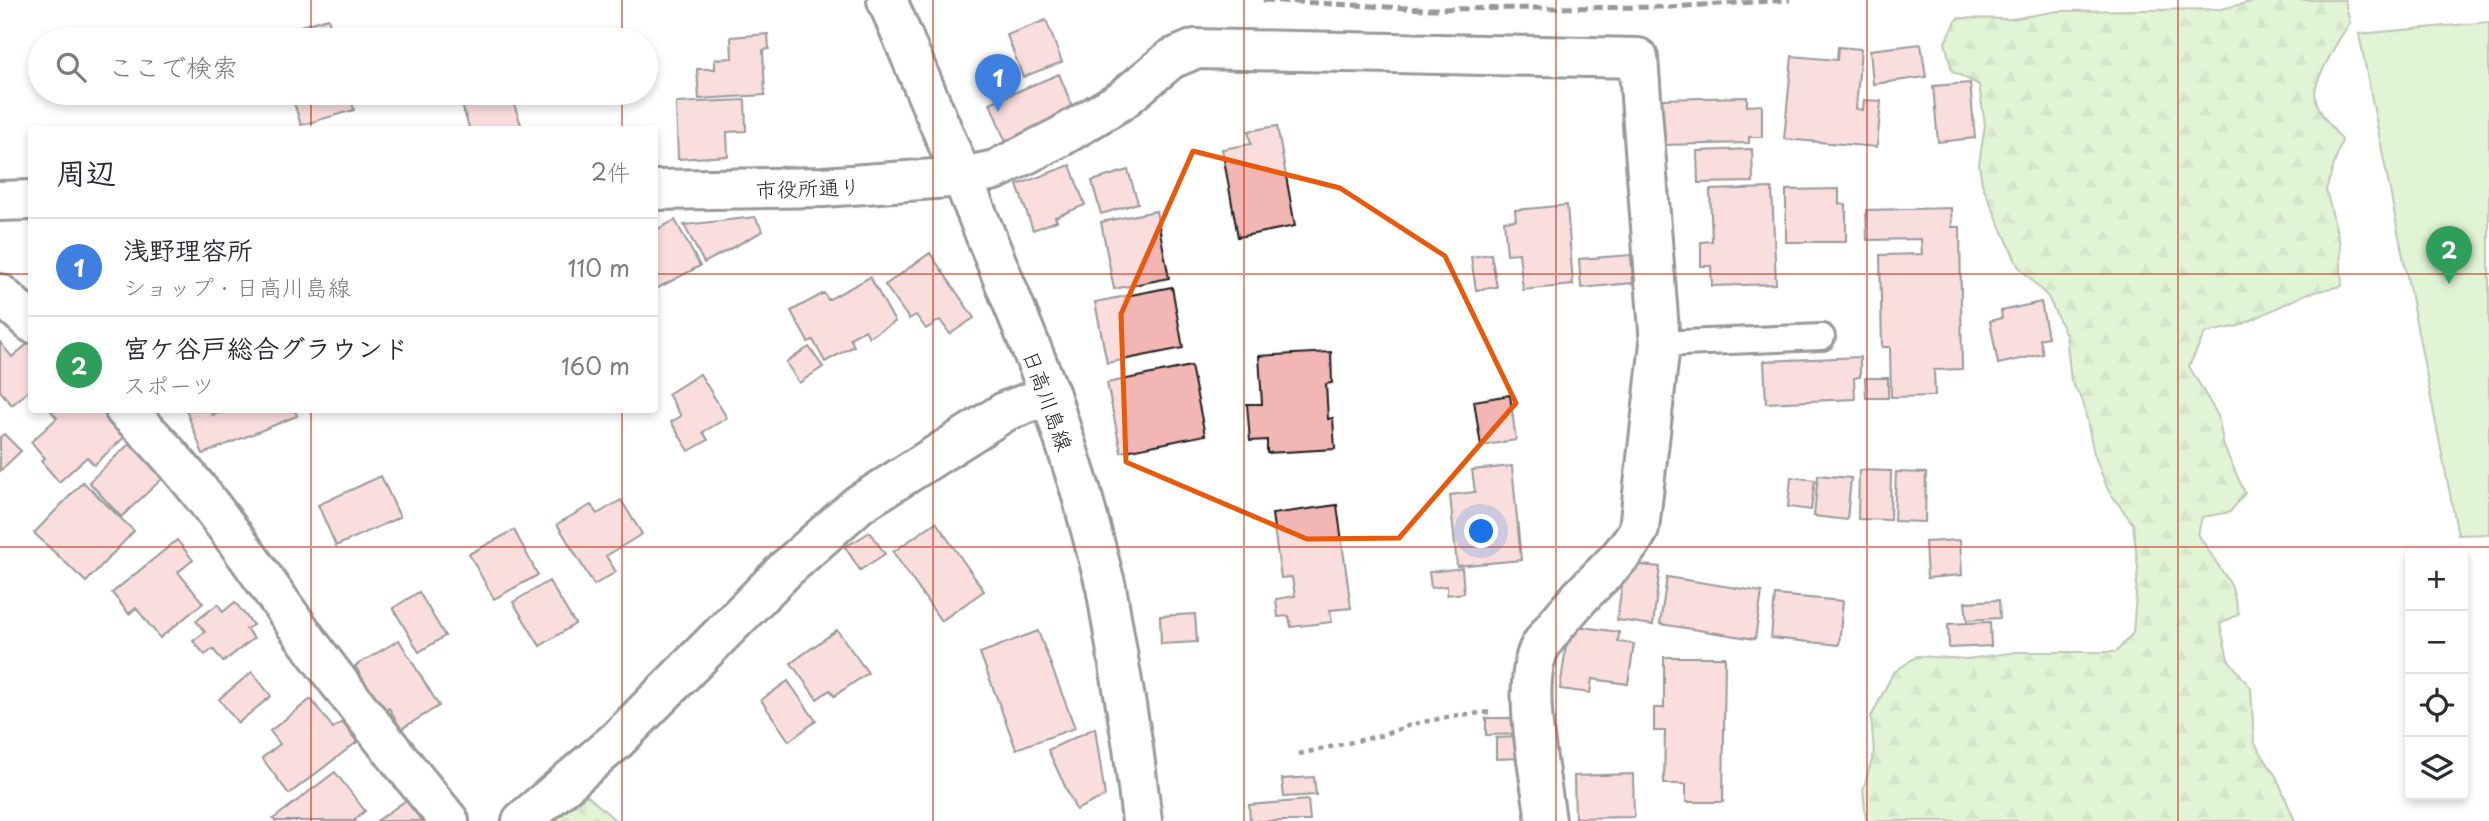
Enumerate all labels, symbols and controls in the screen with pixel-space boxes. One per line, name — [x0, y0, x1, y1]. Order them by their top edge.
search box — [28, 28, 658, 105]
text: ここで検索 — [108, 47, 238, 86]
icon: search — [52, 48, 90, 86]
pin: 1 — [975, 54, 1021, 112]
text: 周辺 — [56, 149, 116, 194]
text: 2件 — [591, 154, 630, 189]
street label: 市役所通り — [755, 169, 861, 205]
pin: 2 — [2426, 226, 2472, 284]
text: 浅野理容所 — [123, 230, 253, 269]
text: 1 — [74, 250, 85, 285]
text: 110 m — [568, 250, 630, 285]
text: ショップ · 日高川島線 — [123, 269, 351, 304]
text: 宮ケ谷戸総合グラウンド — [123, 328, 409, 367]
street label: 日高川島線 — [1016, 345, 1082, 455]
text: 2 — [71, 348, 87, 383]
text: 160 m — [561, 348, 630, 383]
text: スポーツ — [123, 367, 215, 402]
your location — [1464, 514, 1498, 548]
map controls — [2405, 548, 2468, 800]
button: + — [2405, 548, 2468, 611]
button: − — [2405, 611, 2468, 674]
button: locate — [2405, 674, 2468, 737]
button: layers — [2405, 737, 2468, 800]

